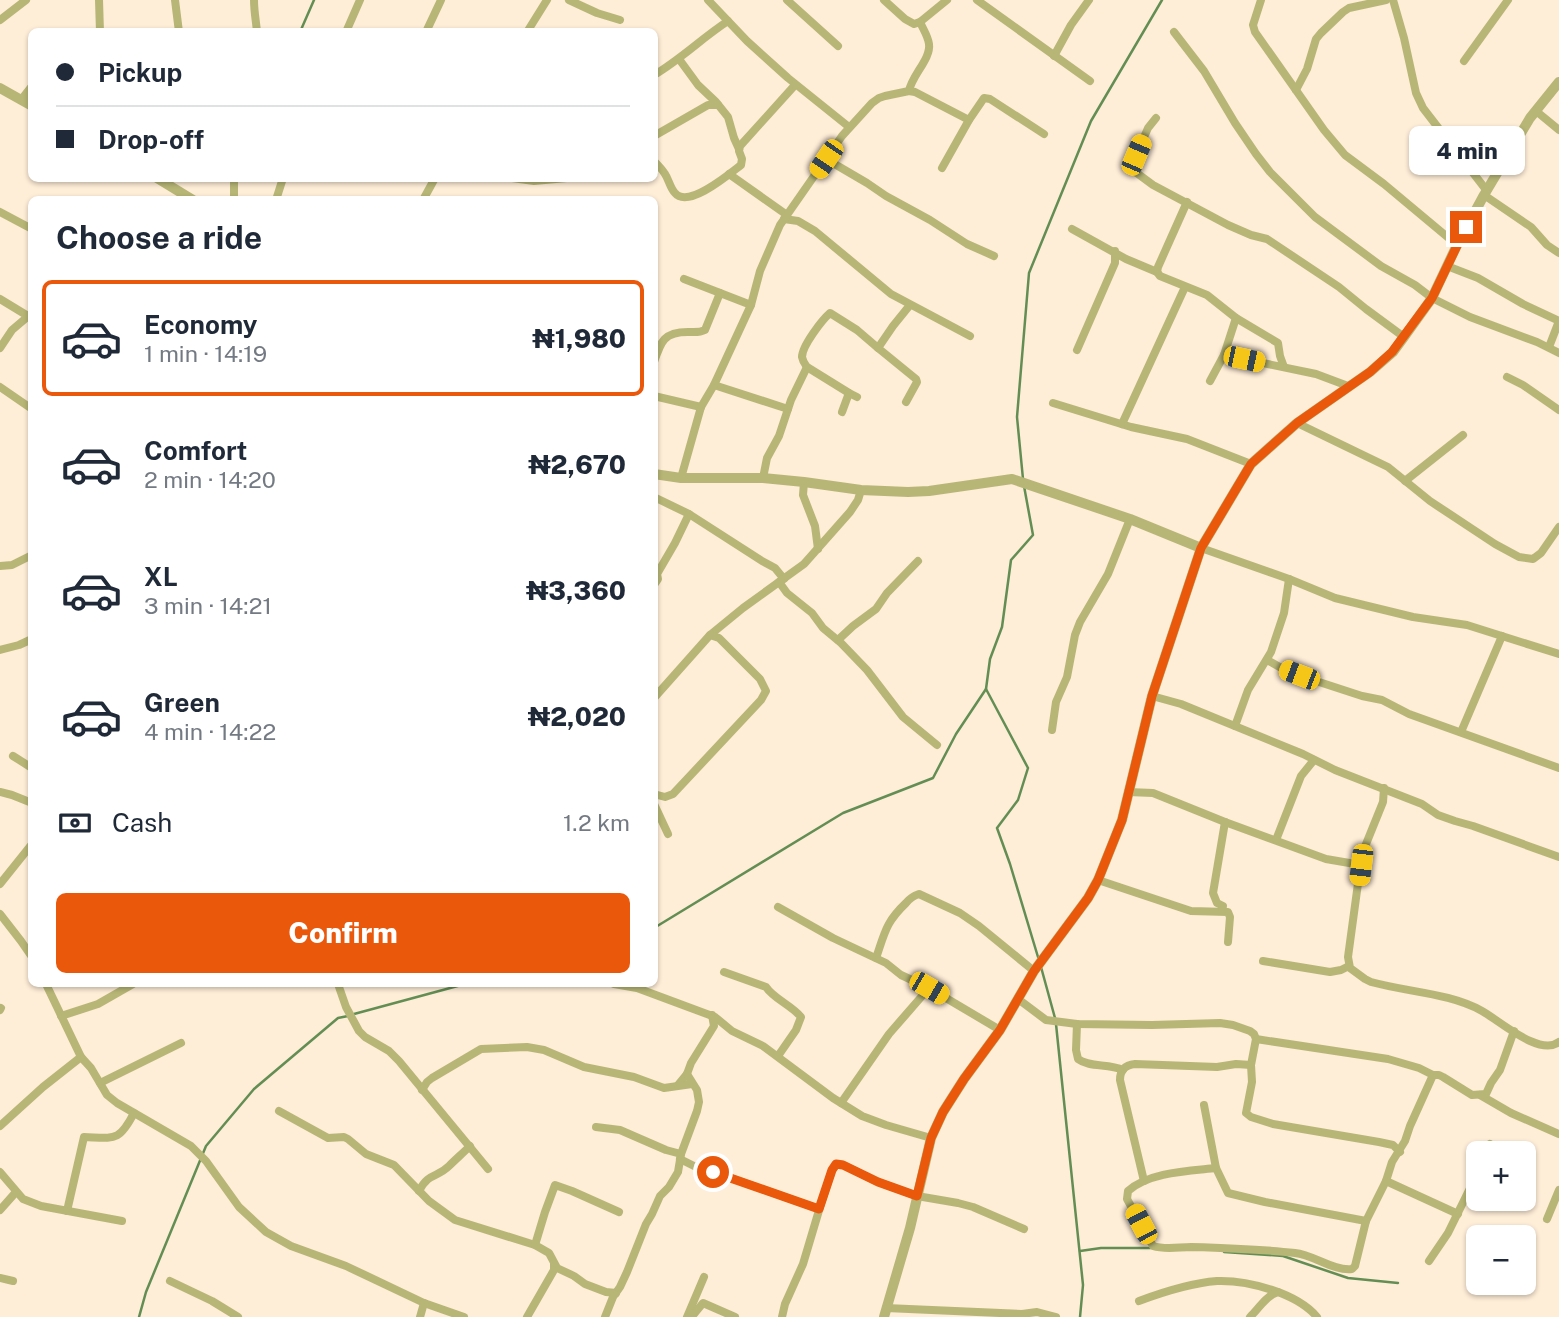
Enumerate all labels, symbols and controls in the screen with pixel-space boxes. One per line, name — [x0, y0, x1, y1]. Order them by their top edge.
text: Pickup — [98, 57, 182, 88]
text: Drop-off — [98, 124, 204, 155]
callout: 4 min — [1408, 126, 1524, 174]
car — [1119, 132, 1154, 178]
car — [806, 136, 847, 182]
text: 4 min — [1436, 137, 1498, 164]
route end — [1450, 211, 1482, 243]
text: Choose a ride — [56, 219, 262, 256]
icon: car — [60, 307, 123, 370]
text: Economy — [144, 309, 257, 340]
text: ₦1,980 — [532, 323, 626, 354]
text: 1 min · 14:19 — [144, 340, 267, 367]
car — [1222, 344, 1267, 374]
icon: car — [60, 433, 123, 496]
text: Comfort — [144, 435, 247, 466]
text: ₦2,670 — [528, 449, 626, 480]
text: 2 min · 14:20 — [144, 466, 276, 493]
icon: car — [60, 559, 123, 622]
text: XL — [144, 561, 178, 592]
text: ₦3,360 — [526, 575, 626, 606]
text: 3 min · 14:21 — [144, 592, 272, 619]
car — [1276, 658, 1323, 692]
icon: car — [60, 685, 123, 748]
text: Green — [144, 687, 220, 718]
text: ₦2,020 — [528, 701, 626, 732]
text: 4 min · 14:22 — [144, 718, 276, 745]
icon: cash — [56, 804, 94, 842]
text: Cash — [112, 807, 172, 838]
text: 1.2 km — [563, 809, 630, 836]
car — [1349, 843, 1374, 887]
button: Confirm — [56, 893, 630, 973]
car — [906, 968, 953, 1008]
map controls — [1466, 1141, 1536, 1295]
button: + — [1466, 1141, 1536, 1211]
route start — [697, 1156, 729, 1188]
car — [1122, 1201, 1161, 1247]
button: − — [1466, 1225, 1536, 1295]

